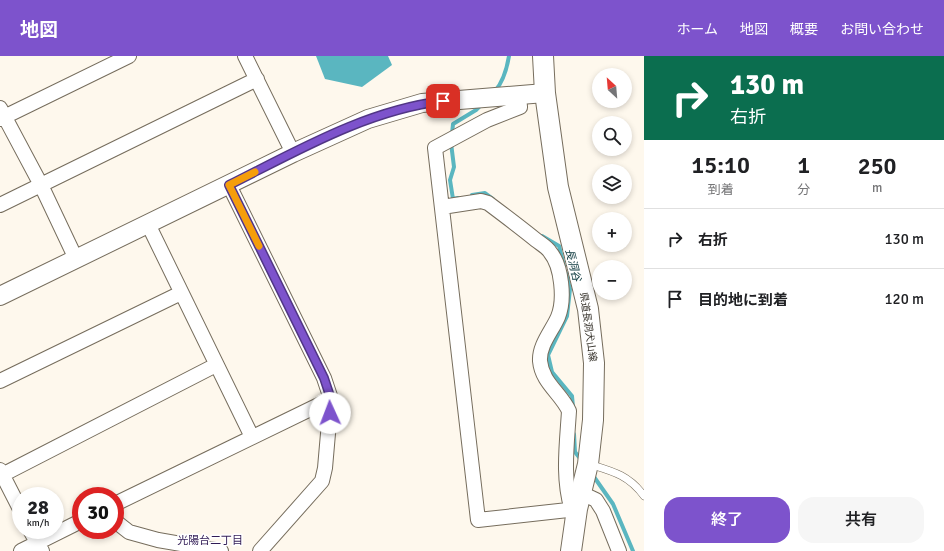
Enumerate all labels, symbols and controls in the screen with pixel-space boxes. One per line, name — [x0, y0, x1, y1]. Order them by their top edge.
text: 地図 — [20, 18, 58, 42]
text: ホーム — [676, 21, 718, 38]
text: 地図 — [740, 21, 768, 38]
text: 概要 — [790, 21, 818, 38]
text: お問い合わせ — [840, 21, 924, 38]
north arrow — [592, 68, 632, 108]
map controls — [592, 68, 632, 300]
text: 130 m — [730, 68, 804, 102]
icon: right — [664, 72, 716, 124]
pin — [426, 84, 460, 118]
icon: arrive — [432, 90, 454, 112]
text: 右折 — [730, 106, 766, 128]
button: search — [592, 116, 632, 156]
text: 15:10 — [691, 150, 750, 180]
text: 1 — [797, 150, 810, 180]
text: 250 — [858, 151, 897, 181]
button: layers — [592, 164, 632, 204]
text: m — [872, 180, 882, 196]
text: 到着 — [708, 182, 734, 198]
text: 分 — [797, 182, 810, 198]
button: + — [592, 212, 632, 252]
icon: right — [664, 228, 686, 250]
text: 130 m — [884, 230, 924, 248]
text: 右折 — [698, 231, 728, 249]
water label: 長洞谷 — [563, 247, 584, 284]
button: − — [592, 260, 632, 300]
icon: arrive — [664, 288, 686, 310]
text: 120 m — [884, 290, 924, 308]
text: 目的地に到着 — [698, 291, 788, 309]
street label: 県道長洞犬山線 — [577, 292, 599, 362]
position arrow — [309, 392, 351, 434]
speed limit sign: 30 — [72, 487, 124, 539]
text: 28 — [27, 495, 49, 520]
button: 終了 — [664, 497, 790, 543]
button: 共有 — [798, 497, 924, 543]
text: km/h — [27, 517, 49, 529]
district label: 光陽台二丁目 — [177, 534, 243, 547]

